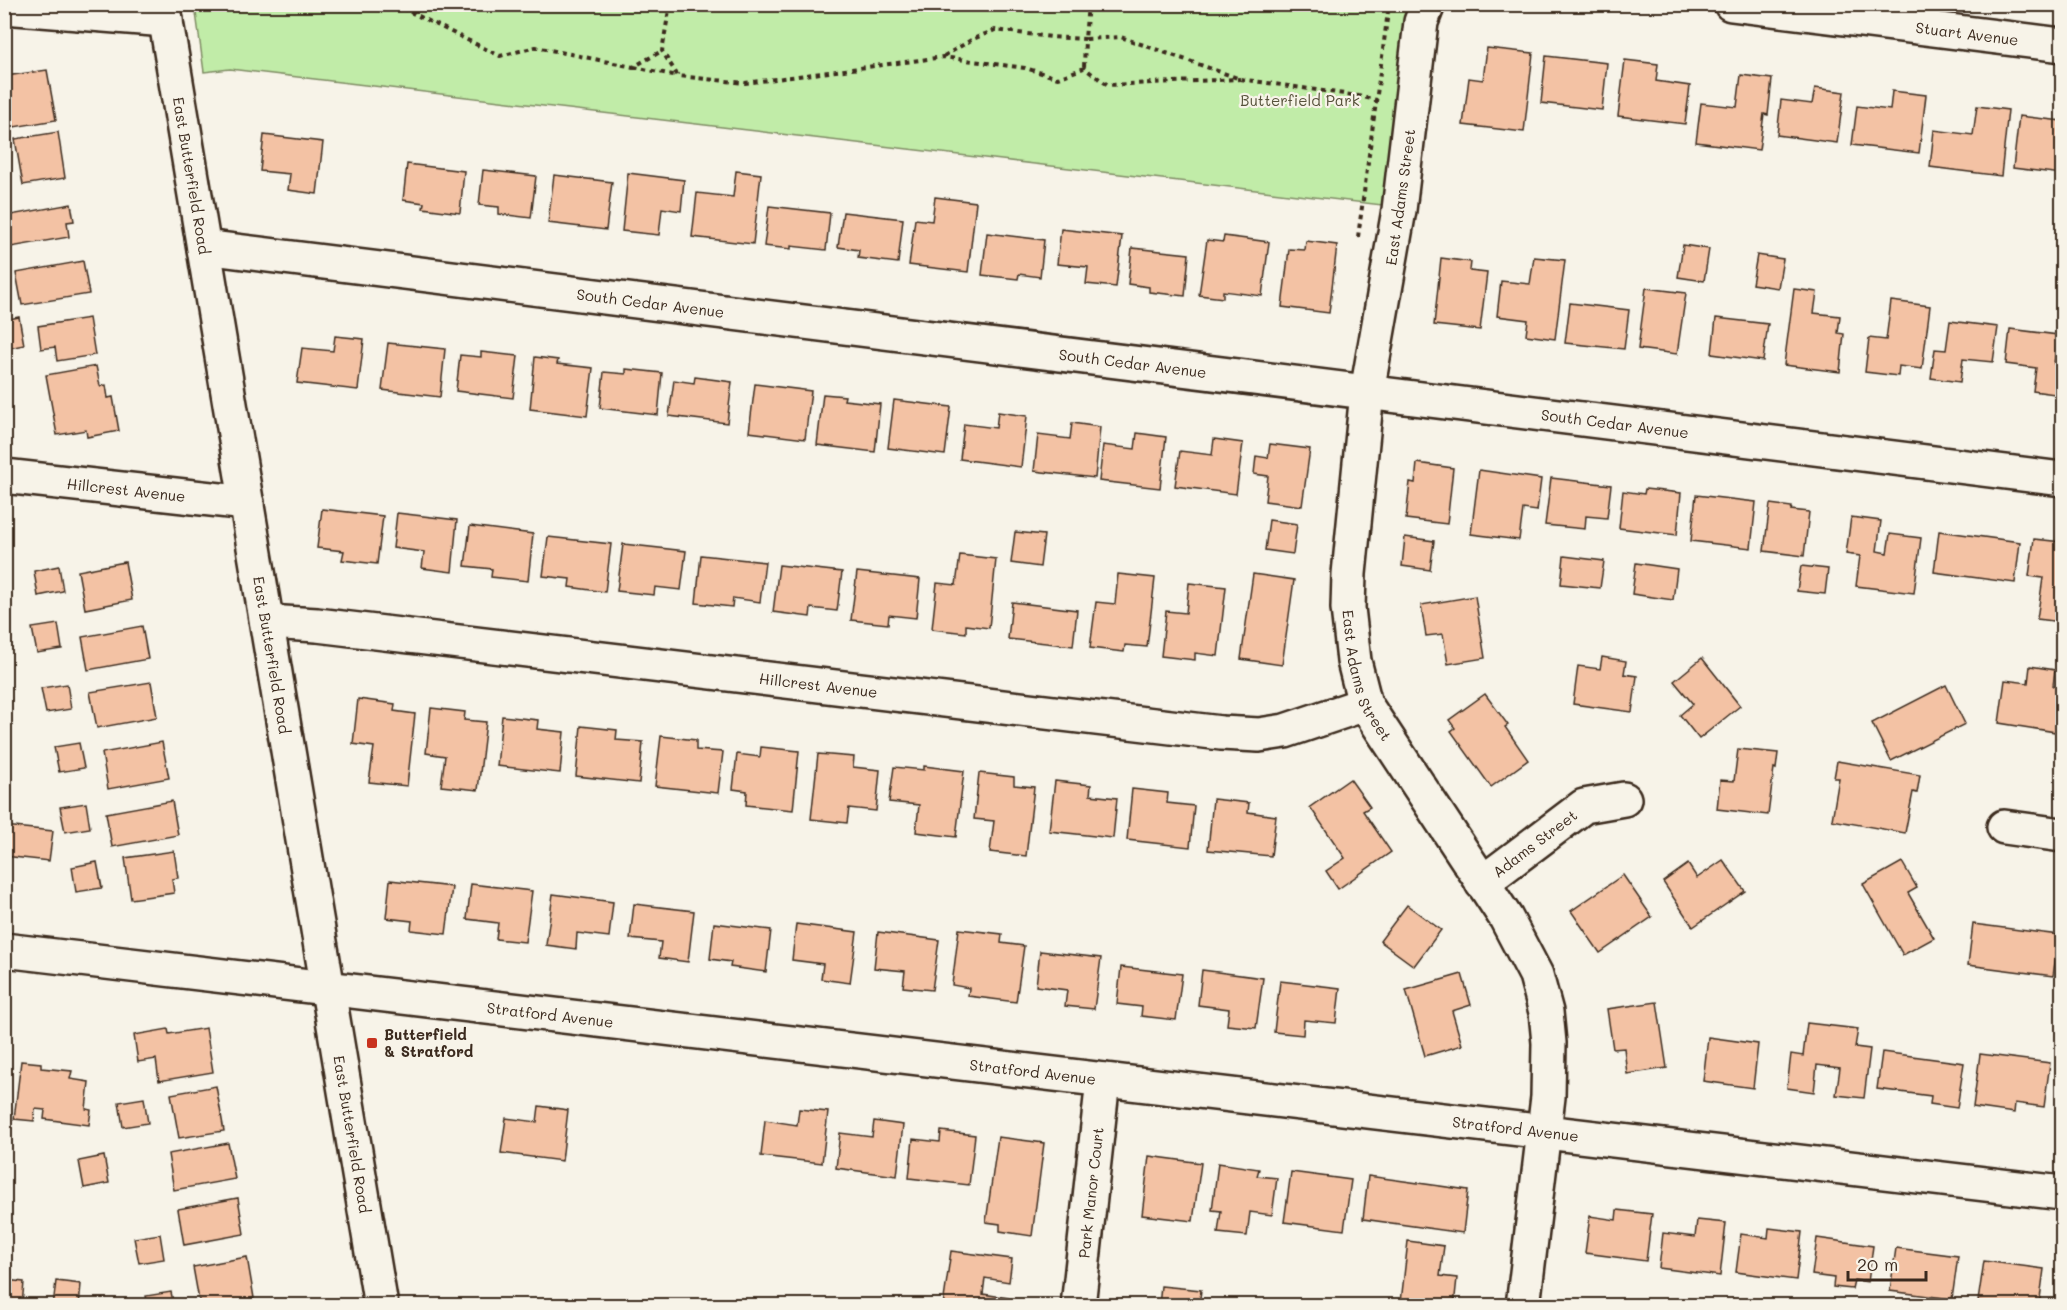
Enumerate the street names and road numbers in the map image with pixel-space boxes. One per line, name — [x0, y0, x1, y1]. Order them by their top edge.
street label: Stuart Avenue — [1915, 17, 2020, 50]
street label: East Butterfield Road — [169, 95, 215, 256]
street label: East Adams Street — [1381, 127, 1419, 267]
street label: South Cedar Avenue — [576, 284, 726, 322]
street label: South Cedar Avenue — [1058, 344, 1208, 382]
street label: South Cedar Avenue — [1540, 404, 1690, 442]
street label: Hillcrest Avenue — [66, 473, 187, 506]
street label: East Butterfield Road — [249, 575, 295, 735]
street label: East Adams Street — [1338, 609, 1396, 744]
street label: Hillcrest Avenue — [758, 668, 879, 702]
street label: Adams Street — [1488, 805, 1581, 882]
street label: Stratford Avenue — [486, 997, 615, 1032]
street label: East Butterfield Road — [329, 1054, 375, 1215]
street label: Stratford Avenue — [969, 1054, 1097, 1089]
street label: Stratford Avenue — [1451, 1111, 1580, 1146]
street label: Park Manor Court — [1073, 1126, 1108, 1259]

